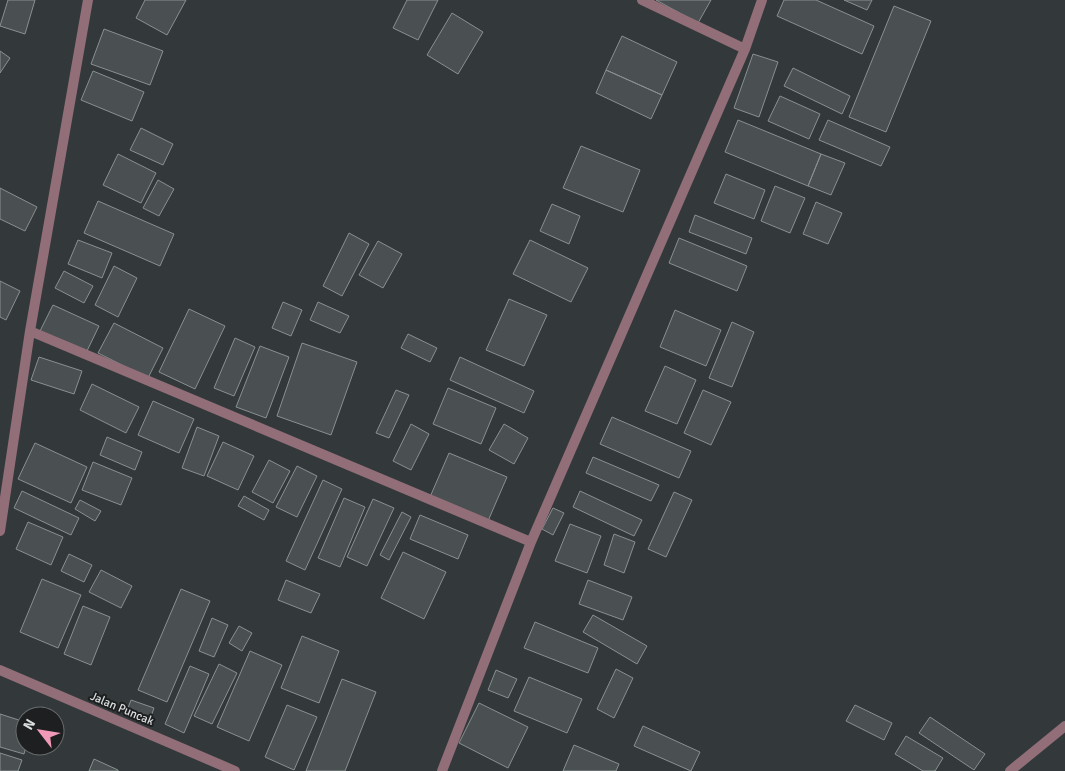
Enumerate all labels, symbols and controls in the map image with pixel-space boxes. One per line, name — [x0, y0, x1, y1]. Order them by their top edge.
street label: Jalan Puncak — [88, 689, 156, 729]
north arrow — [15, 706, 65, 756]
text: N — [19, 716, 39, 733]

